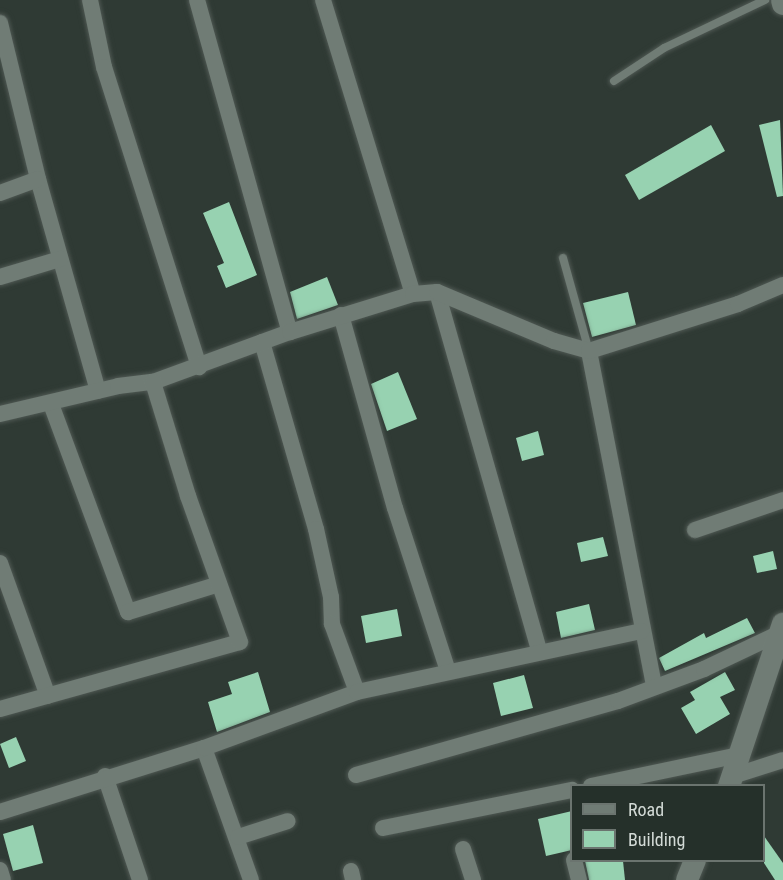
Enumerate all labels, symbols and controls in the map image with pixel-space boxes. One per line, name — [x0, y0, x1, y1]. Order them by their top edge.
legend — [570, 784, 765, 862]
text: Road — [628, 799, 664, 820]
text: Building — [628, 829, 685, 850]

